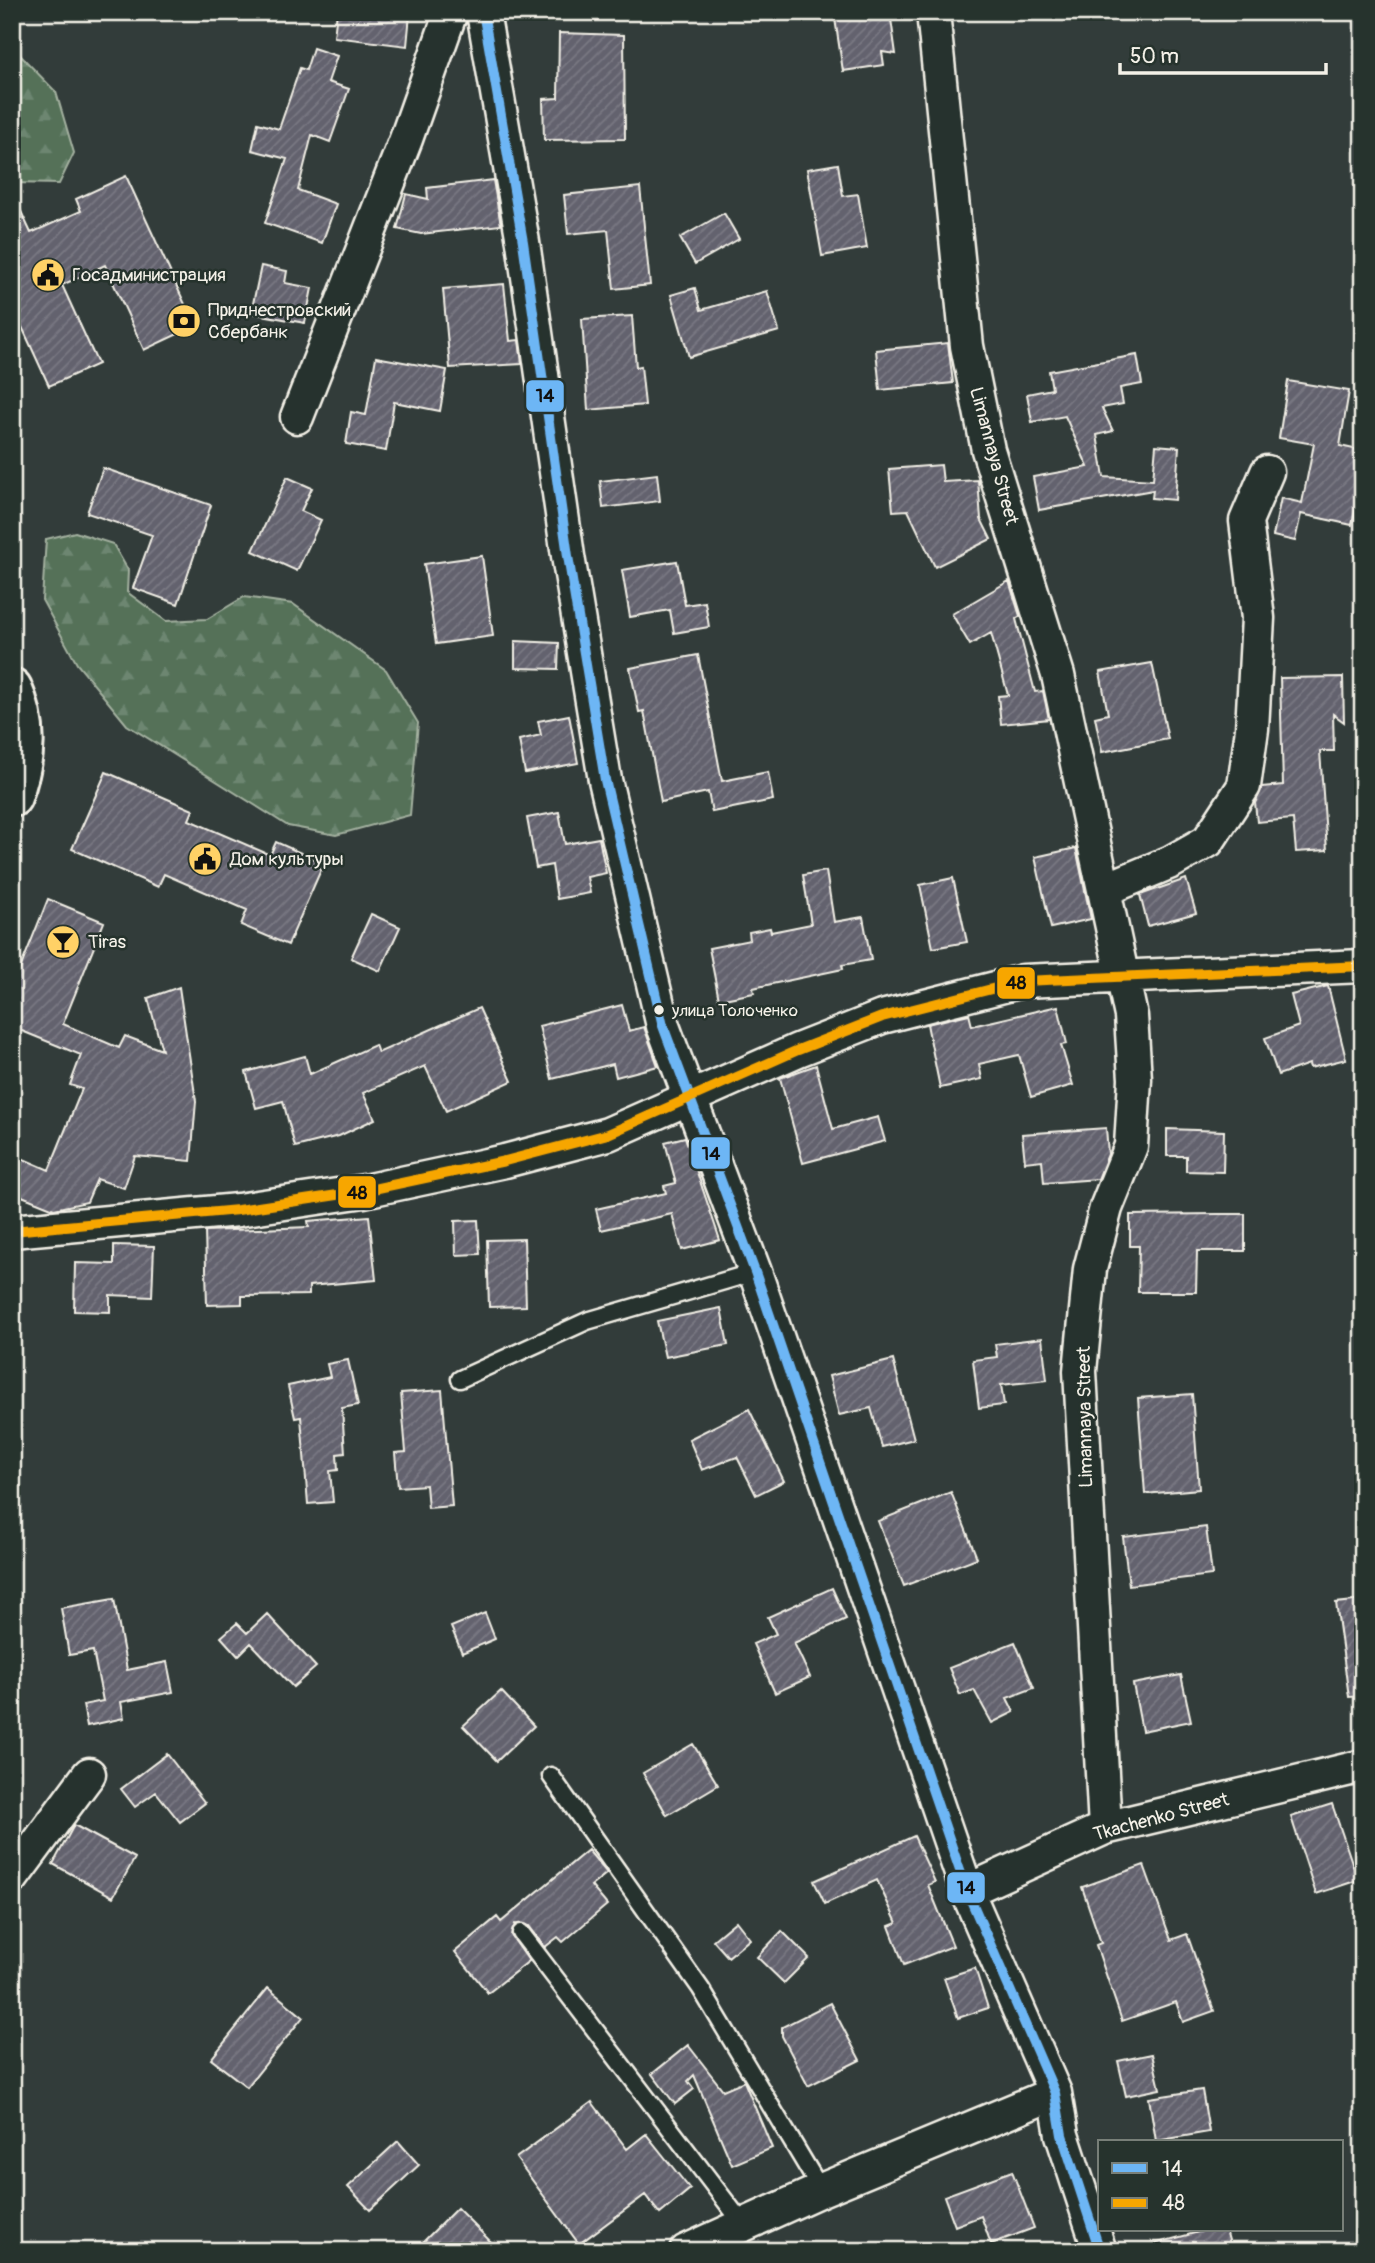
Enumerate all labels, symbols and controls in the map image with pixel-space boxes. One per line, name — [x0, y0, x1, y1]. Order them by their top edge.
scale bar — [1120, 32, 1326, 76]
text: 50 m — [1130, 43, 1179, 70]
public building icon: Госадминистрация — [29, 256, 67, 294]
place label: Госадминистрация — [72, 263, 226, 287]
place label: Приднестровский Сбербанк — [208, 298, 351, 344]
bank icon: Приднестровский Сбербанк — [165, 302, 203, 340]
line badge: 14 — [525, 379, 565, 413]
text: 14 — [536, 384, 554, 408]
street label: Limannaya Street — [964, 384, 1024, 528]
public building icon: Дом культуры — [186, 840, 224, 878]
place label: Дом культуры — [229, 847, 344, 871]
bar icon: Tiras — [44, 923, 82, 961]
place label: Tiras — [88, 930, 127, 954]
line badge: 48 — [996, 966, 1036, 1000]
text: 48 — [1006, 971, 1027, 995]
place label: улица Толоченко — [671, 1000, 798, 1021]
marker: улица Толоченко — [652, 1003, 666, 1017]
line badge: 14 — [690, 1136, 731, 1170]
text: 14 — [702, 1142, 720, 1166]
line badge: 48 — [337, 1175, 377, 1209]
text: 48 — [347, 1181, 368, 1205]
street label: Limannaya Street — [1072, 1346, 1098, 1488]
street label: Tkachenko Street — [1091, 1787, 1232, 1847]
line badge: 14 — [946, 1871, 986, 1904]
text: 14 — [957, 1876, 975, 1900]
legend — [1098, 2140, 1344, 2232]
text: 14 — [1162, 2156, 1182, 2183]
text: 48 — [1162, 2190, 1185, 2217]

